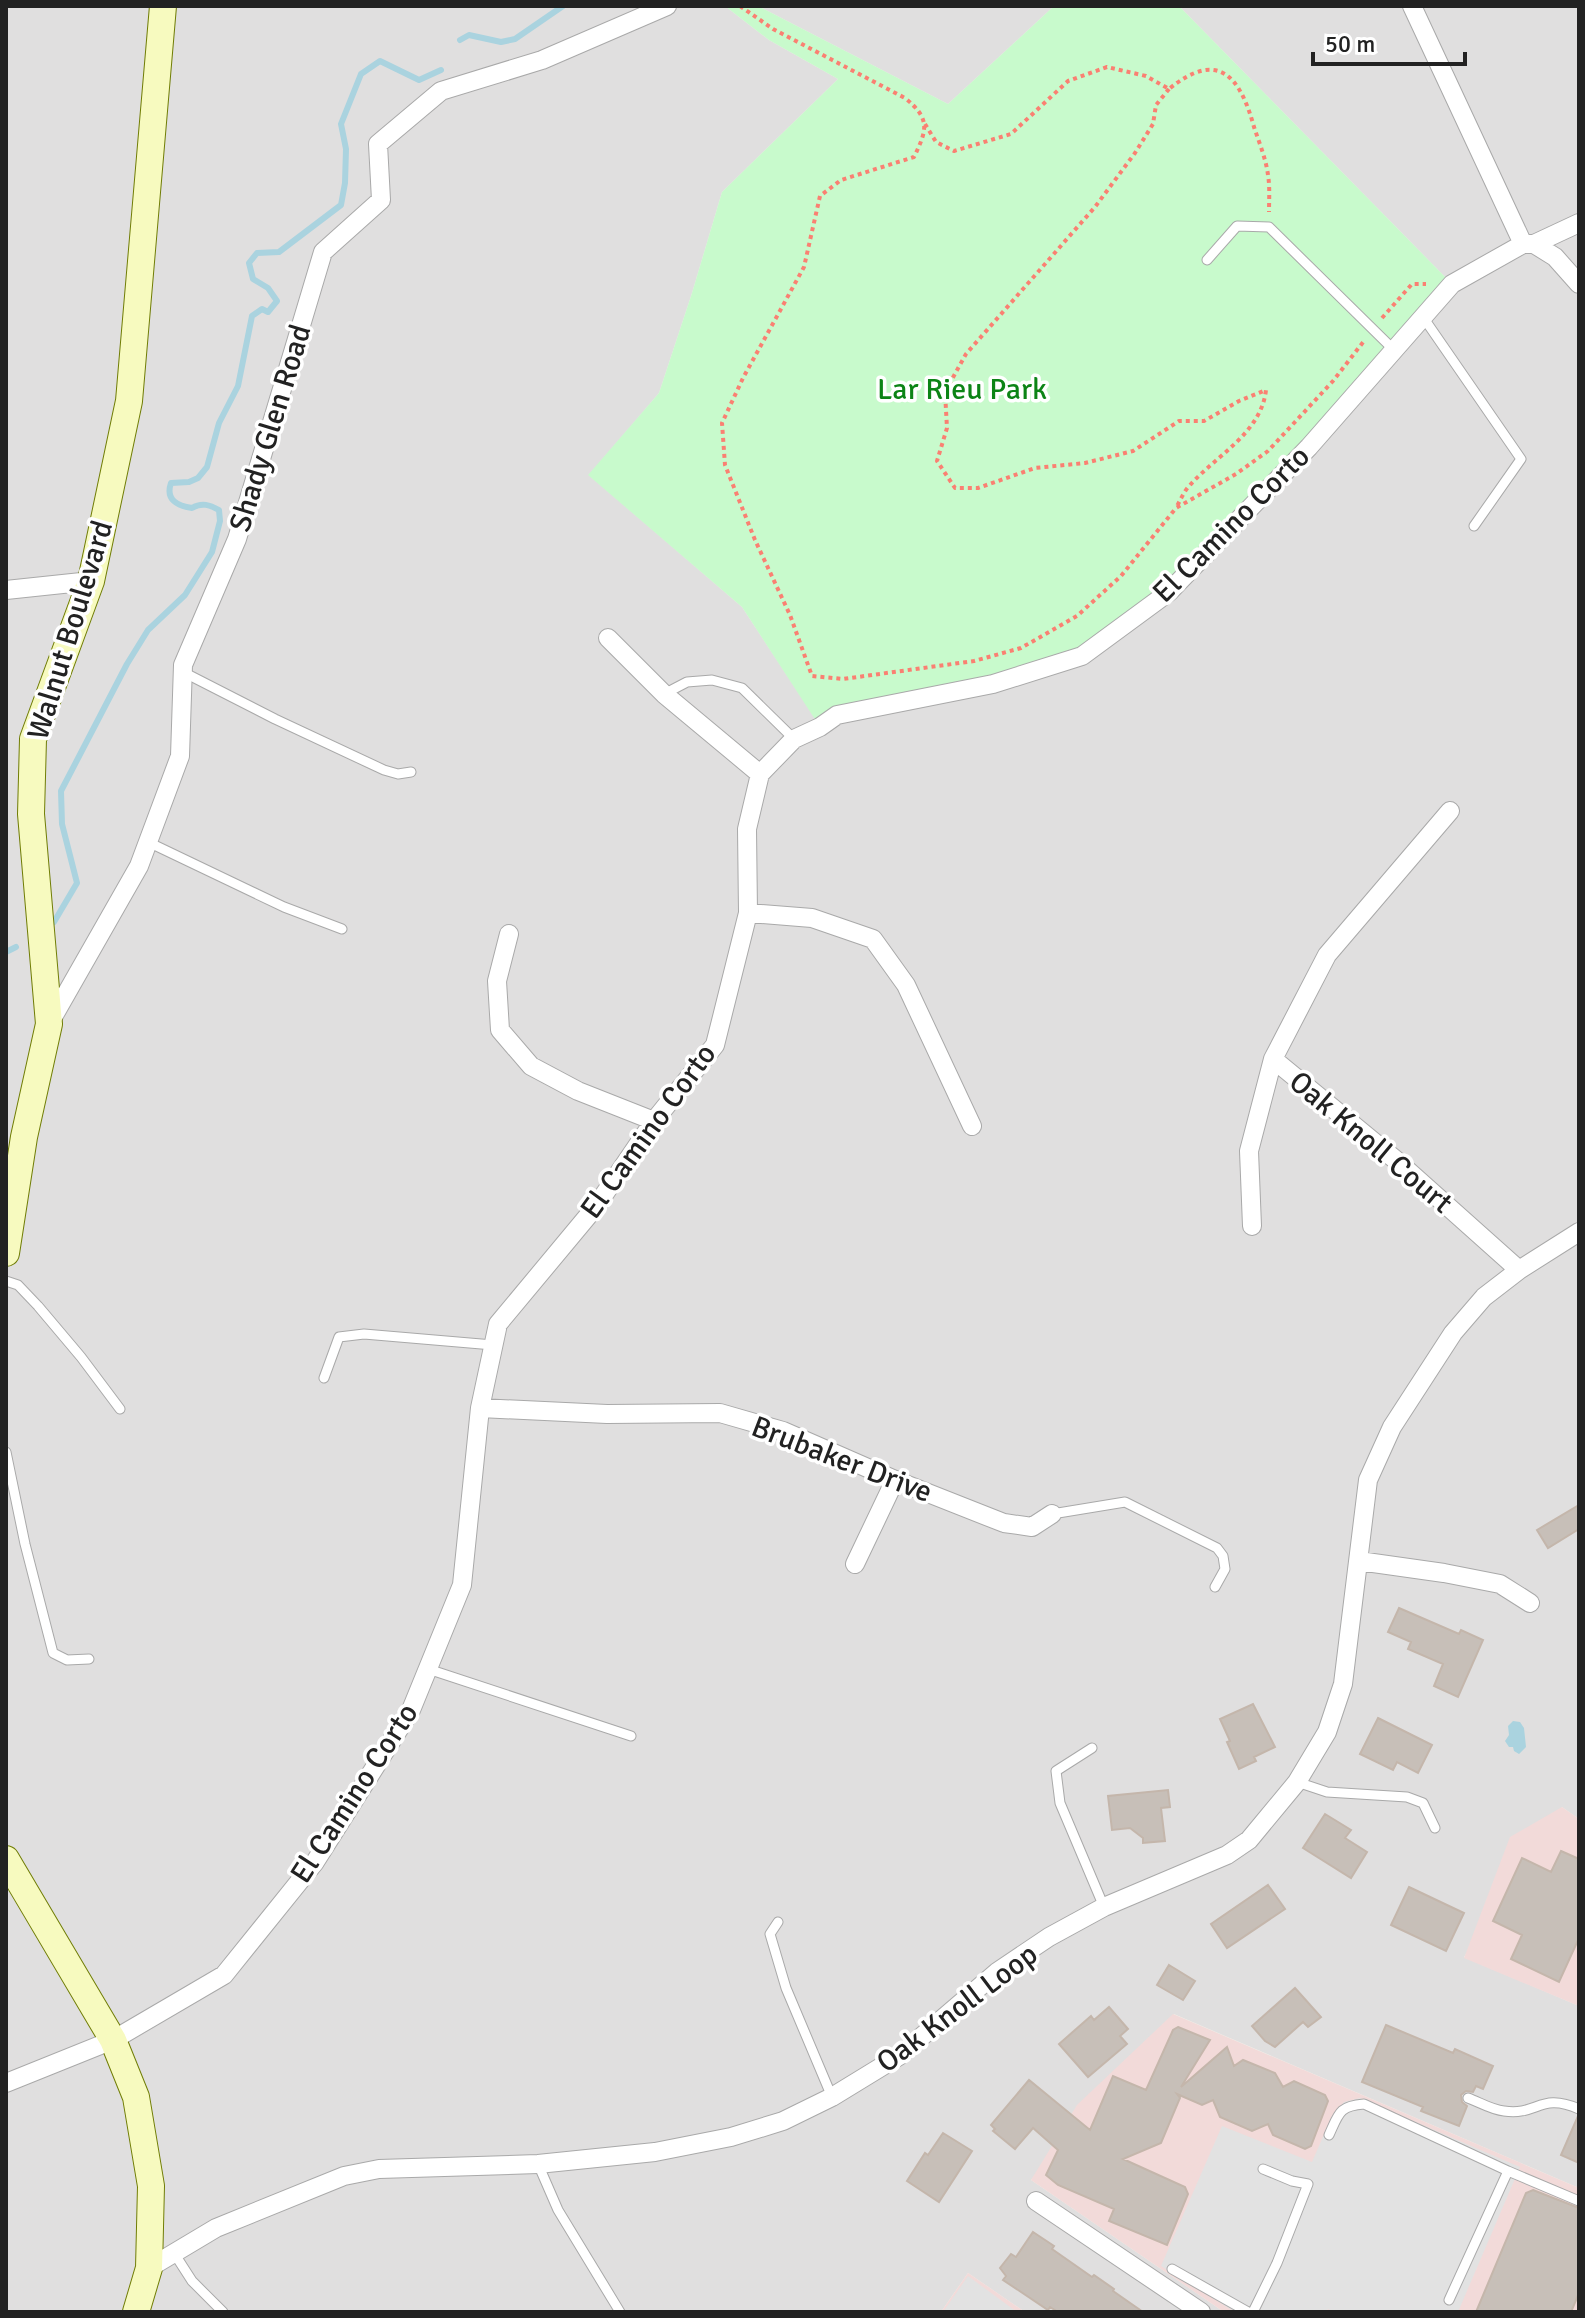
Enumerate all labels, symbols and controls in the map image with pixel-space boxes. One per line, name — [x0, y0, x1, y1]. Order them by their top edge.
scale bar — [1313, 16, 1465, 66]
text: 50 m — [1325, 29, 1375, 59]
street label: Shady Glen Road — [221, 320, 320, 536]
park label: Lar Rieu Park — [877, 371, 1047, 408]
street label: El Camino Corto — [1145, 438, 1318, 611]
street label: Walnut Boulevard — [20, 516, 121, 744]
street label: El Camino Corto — [573, 1037, 724, 1226]
street label: Oak Knoll Court — [1281, 1063, 1460, 1221]
street label: Brubaker Drive — [746, 1408, 937, 1511]
street label: El Camino Corto — [283, 1696, 426, 1890]
street label: Oak Knoll Loop — [870, 1936, 1045, 2081]

